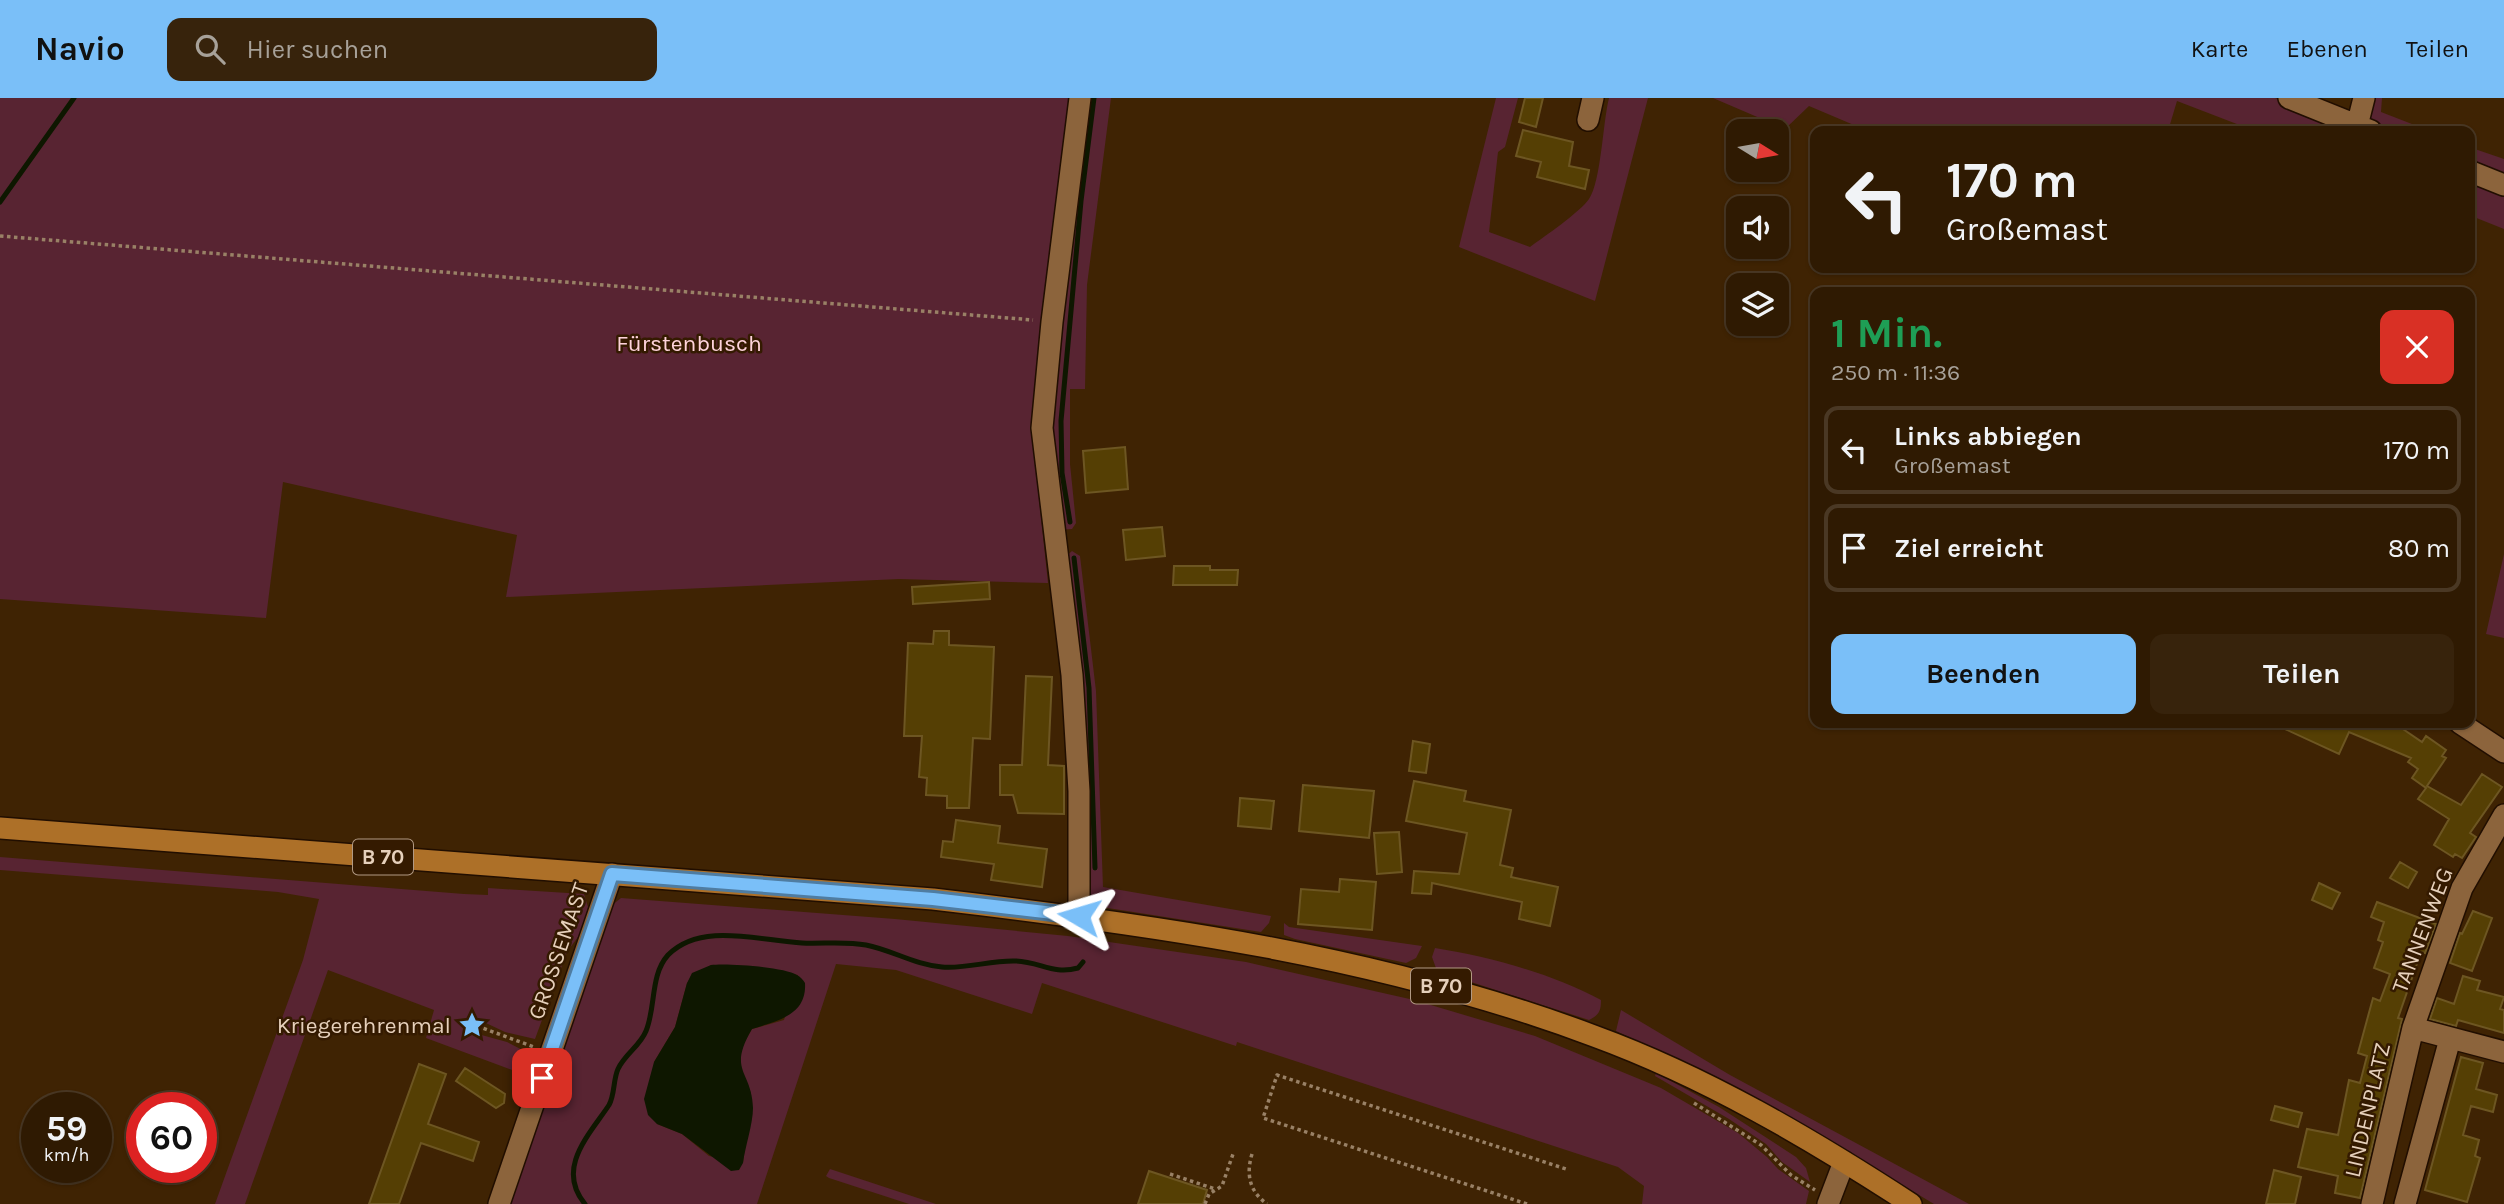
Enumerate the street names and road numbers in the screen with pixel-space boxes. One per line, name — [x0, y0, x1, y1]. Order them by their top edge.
road number: B 70 — [353, 840, 413, 874]
street label: TANNENWEG — [2386, 864, 2459, 997]
street label: GROSSEMAST — [522, 879, 595, 1023]
road number: B 70 — [1411, 968, 1471, 1004]
street label: LINDENPLATZ — [2339, 1040, 2396, 1180]

